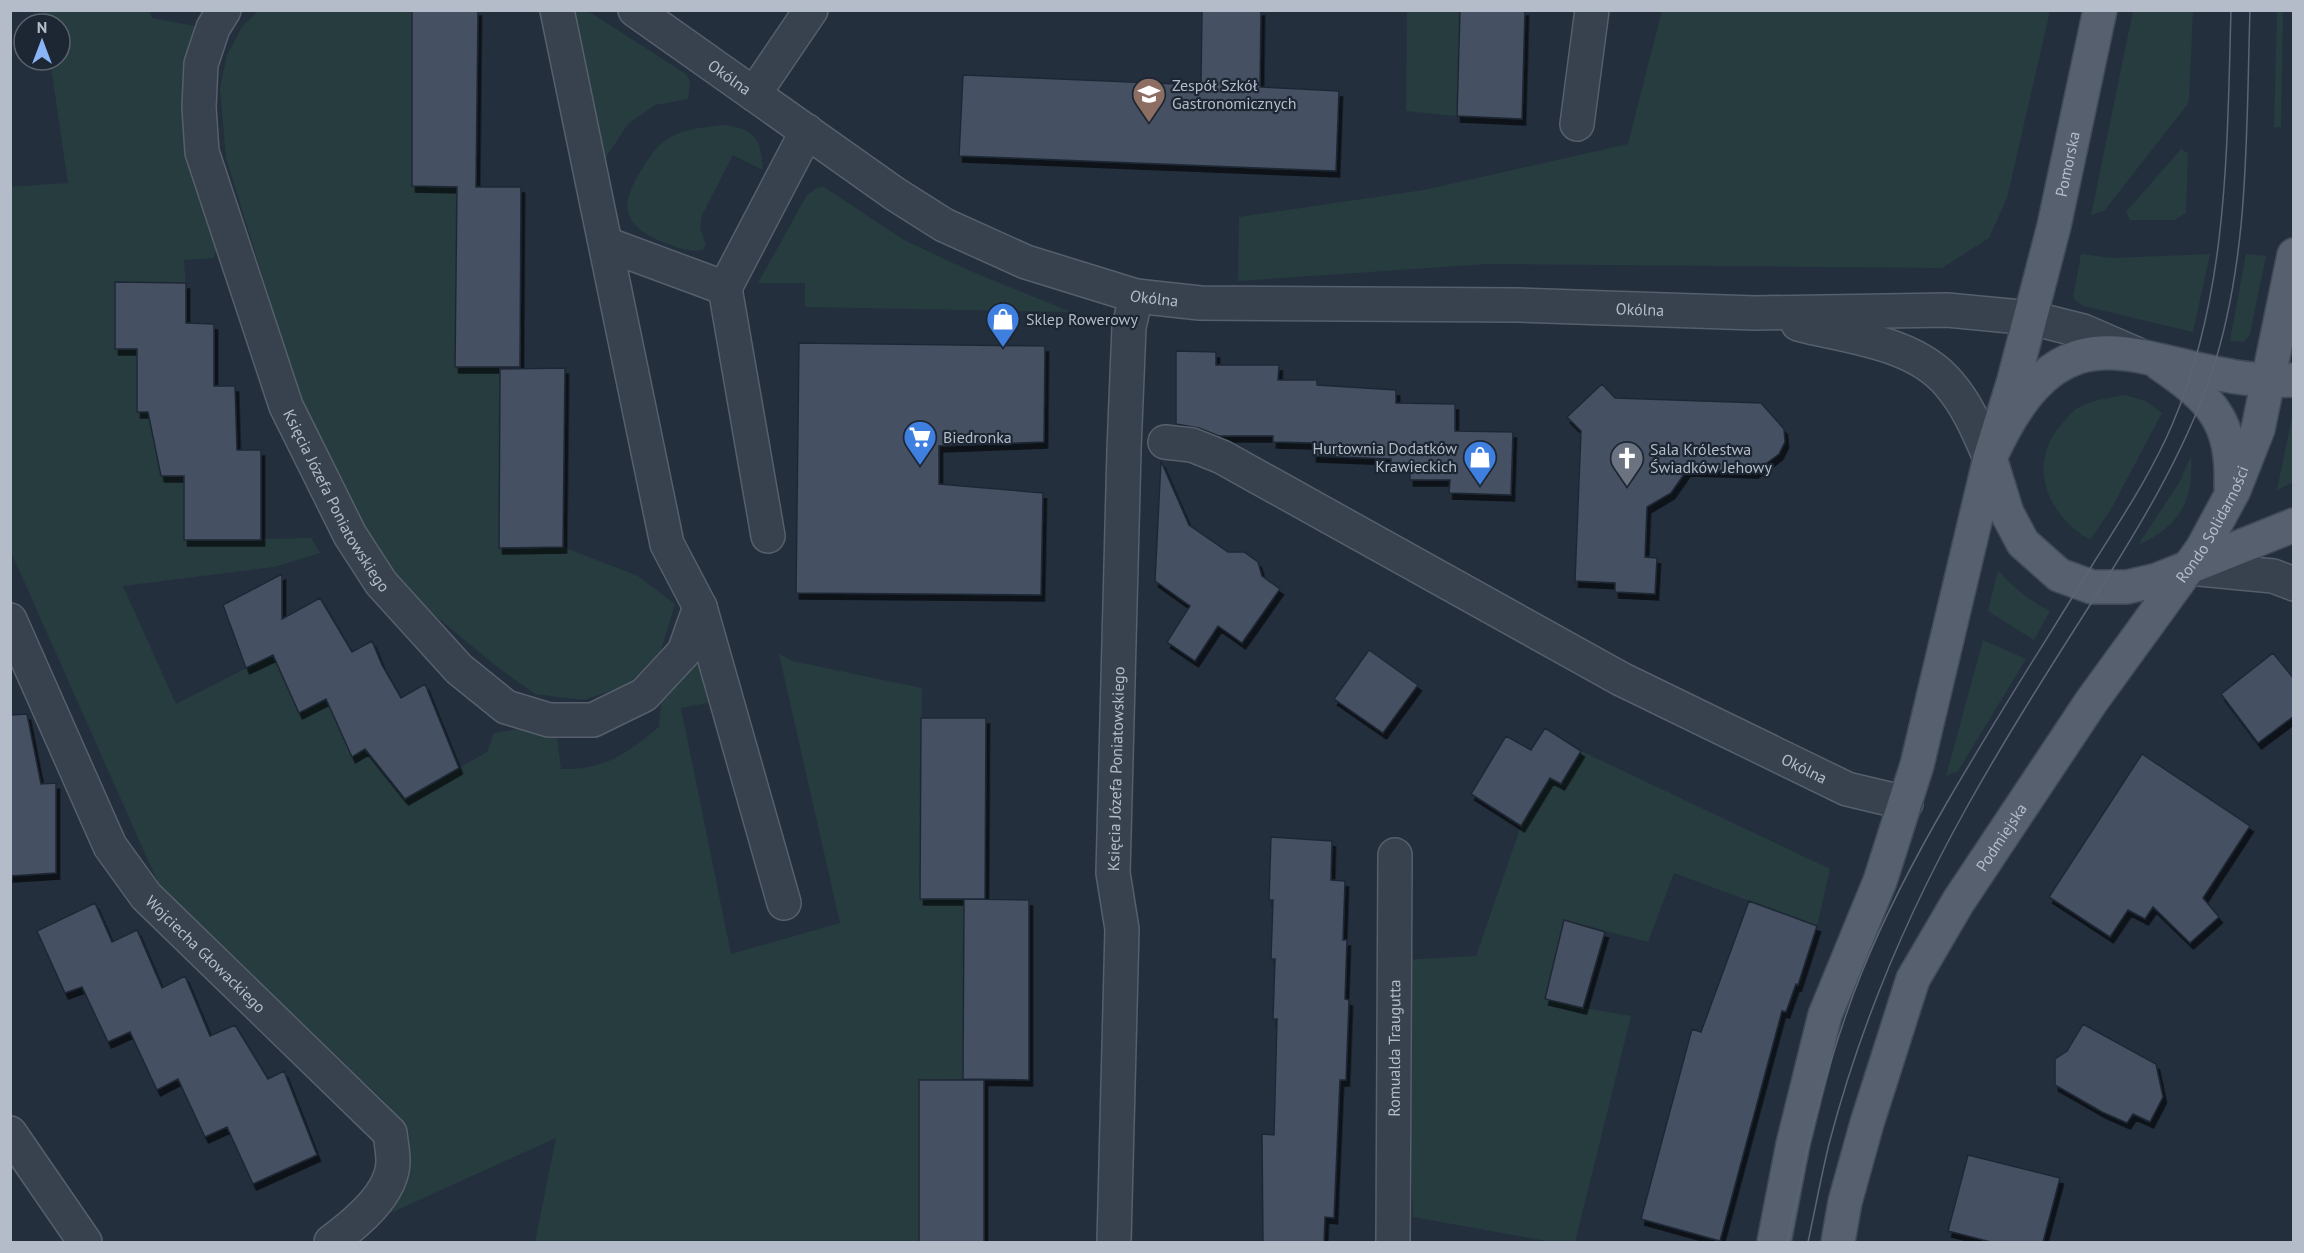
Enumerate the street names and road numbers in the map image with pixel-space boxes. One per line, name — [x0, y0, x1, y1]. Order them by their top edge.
street label: Okólna — [704, 55, 755, 99]
street label: Pomorska — [2051, 129, 2084, 199]
street label: Okólna — [1128, 285, 1179, 311]
street label: Okólna — [1615, 298, 1664, 320]
street label: Księcia Józefa Poniatowskiego — [279, 406, 394, 596]
street label: Rondo Solidarności — [2171, 463, 2253, 586]
street label: Księcia Józefa Poniatowskiego — [1103, 666, 1128, 871]
street label: Okólna — [1778, 749, 1830, 788]
street label: Podmiejska — [1971, 799, 2031, 875]
street label: Wojciecha Głowackiego — [141, 891, 270, 1017]
street label: Romualda Traugutta — [1384, 979, 1404, 1117]

